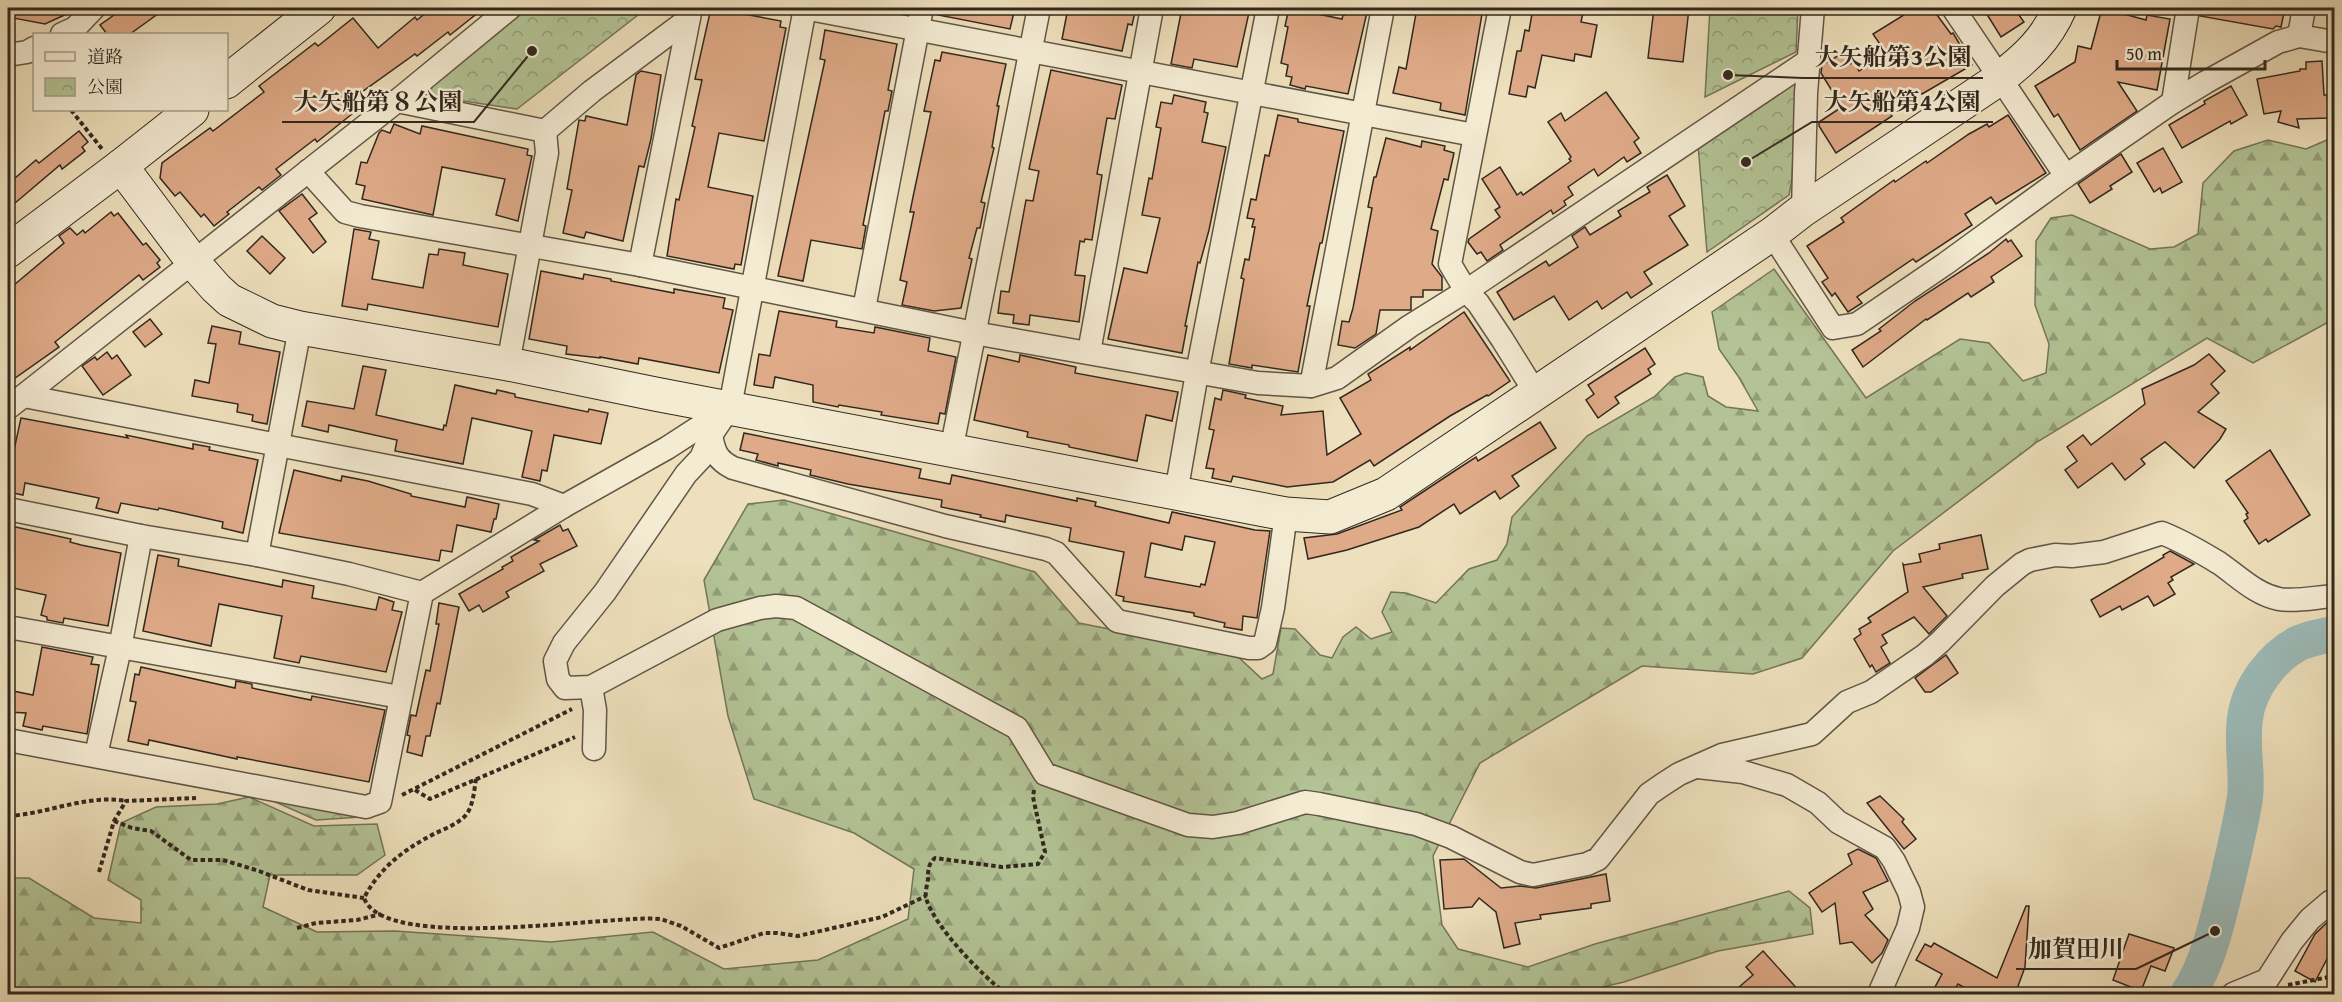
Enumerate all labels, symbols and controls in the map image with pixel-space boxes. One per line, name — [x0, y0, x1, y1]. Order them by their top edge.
legend — [33, 33, 228, 111]
scale bar — [2117, 33, 2266, 71]
callout: 大矢船第3公園 — [1803, 36, 1983, 78]
text: 大矢船第3公園 — [1815, 39, 1971, 74]
text: 50 m — [2126, 40, 2162, 67]
text: 道路 — [87, 43, 123, 70]
text: 公園 — [87, 73, 123, 100]
callout: 大矢船第８公園 — [282, 80, 474, 122]
callout: 大矢船第4公園 — [1812, 80, 1993, 122]
text: 大矢船第８公園 — [294, 84, 462, 119]
text: 大矢船第4公園 — [1824, 84, 1980, 119]
callout: 加賀田川 — [2016, 927, 2136, 969]
text: 加賀田川 — [2028, 931, 2124, 966]

